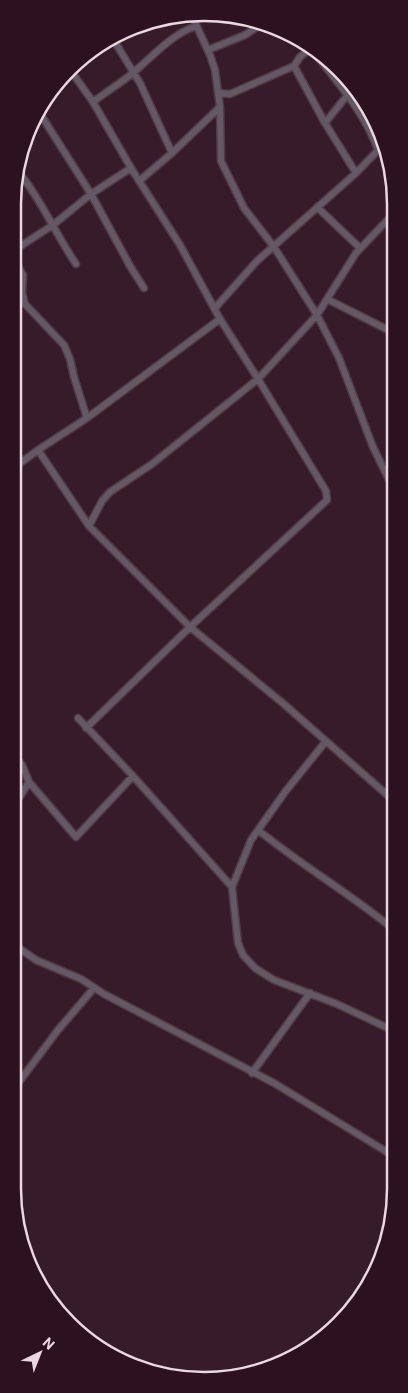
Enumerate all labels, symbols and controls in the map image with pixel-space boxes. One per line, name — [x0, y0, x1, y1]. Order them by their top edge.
north arrow — [15, 1328, 65, 1378]
text: N — [40, 1334, 58, 1353]

